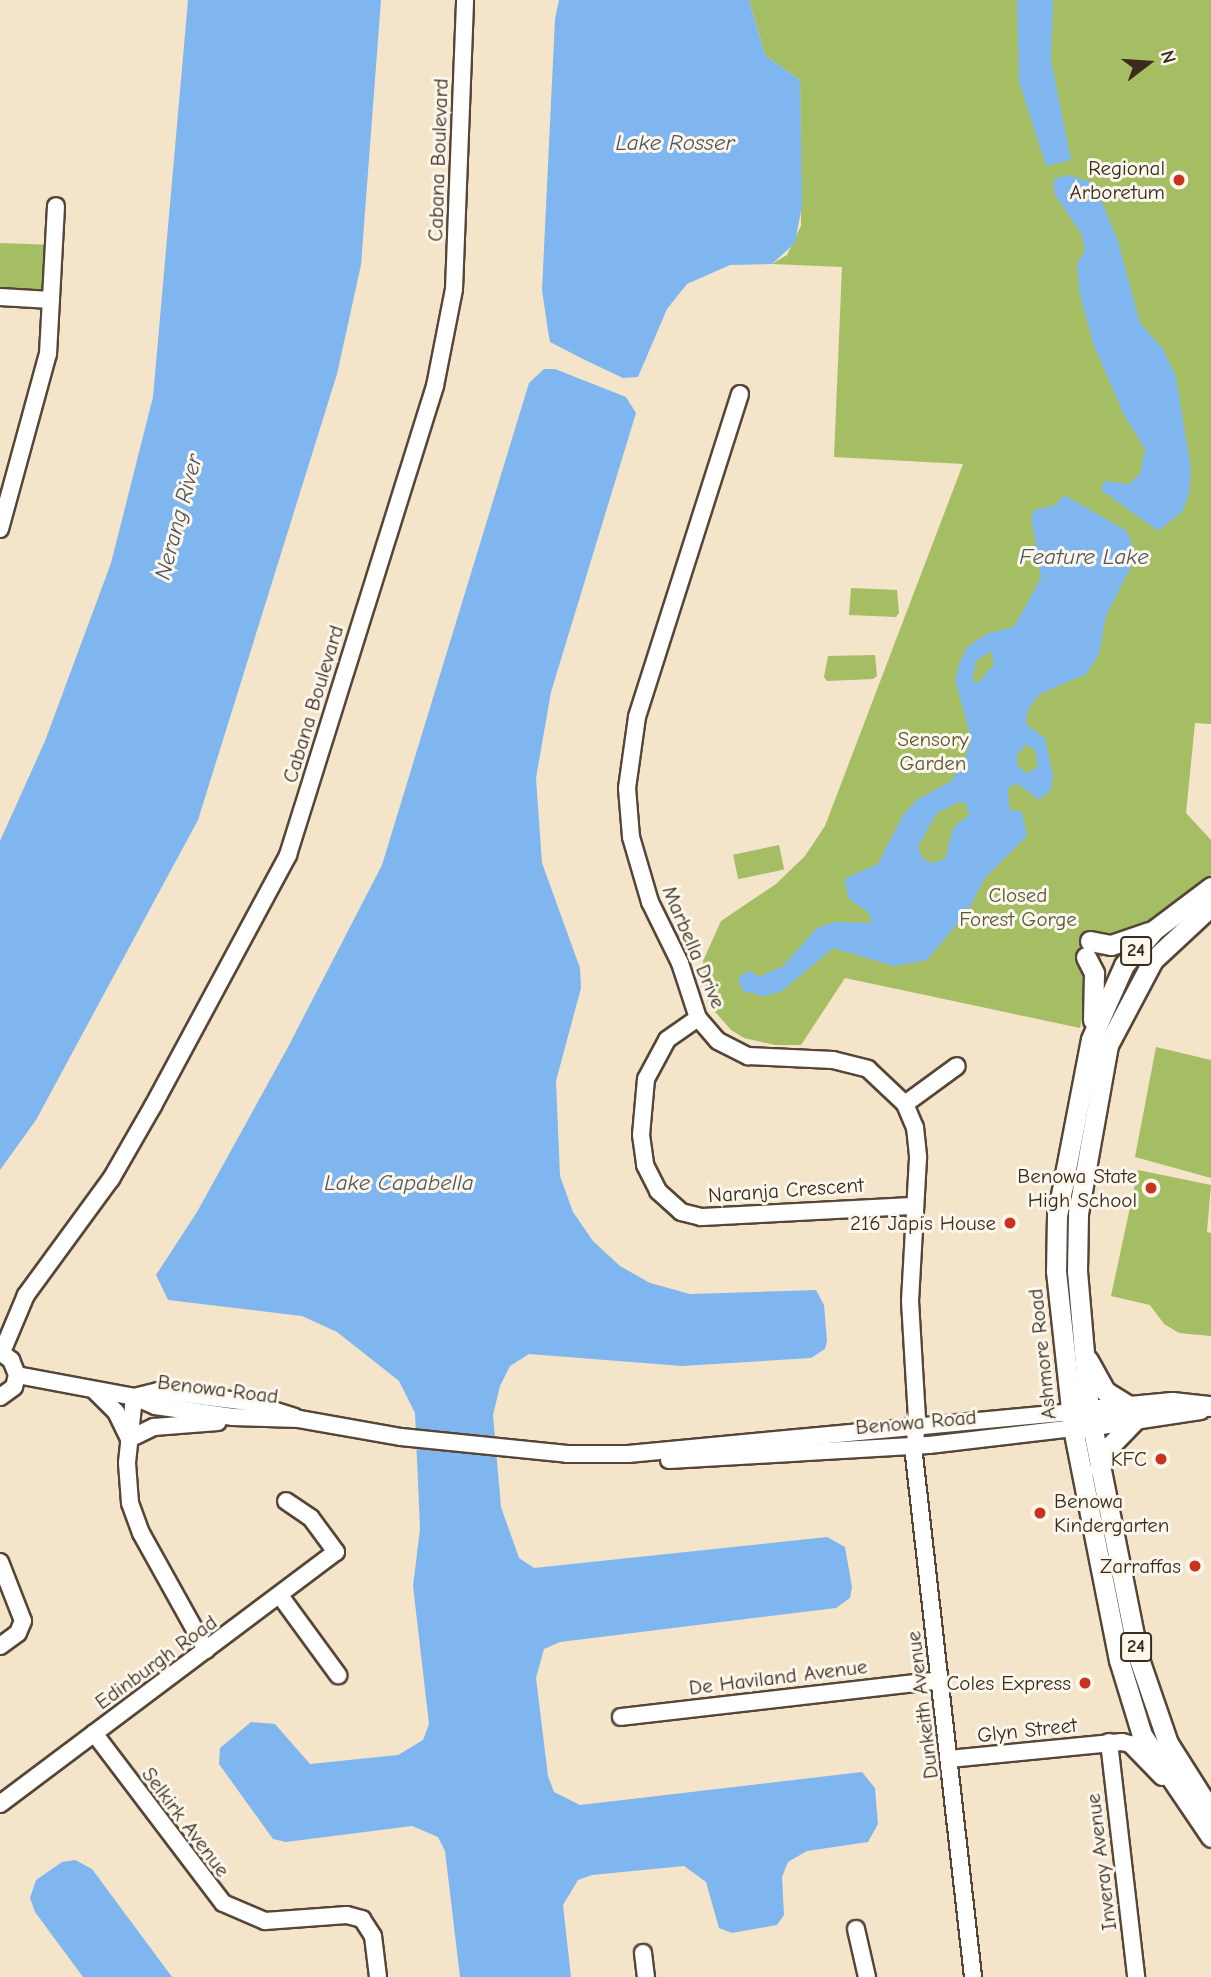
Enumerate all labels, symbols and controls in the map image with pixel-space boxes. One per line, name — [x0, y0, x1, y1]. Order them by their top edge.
north arrow — [1113, 28, 1183, 98]
text: N — [1156, 48, 1180, 66]
street label: Cabana Boulevard — [423, 78, 453, 242]
water label: Lake Rosser — [615, 129, 735, 157]
place label: Regional Arboretum — [1070, 155, 1165, 205]
marker: Regional Arboretum — [1171, 172, 1187, 188]
water label: Nerang River — [149, 451, 209, 583]
water label: Feature Lake — [1019, 543, 1149, 571]
street label: Cabana Boulevard — [277, 622, 349, 786]
park label: Sensory Garden — [897, 726, 969, 776]
street label: Marbella Drive — [657, 882, 731, 1012]
park label: Closed Forest Gorge — [959, 882, 1077, 932]
road number: 24 — [1118, 936, 1154, 967]
place label: Benowa State High School — [1017, 1163, 1137, 1213]
water label: Lake Capabella — [324, 1169, 474, 1197]
street label: Naranja Crescent — [707, 1172, 865, 1208]
marker: Benowa State High School — [1143, 1180, 1159, 1196]
place label: 216 Japis House — [850, 1210, 996, 1236]
marker: 216 Japis House — [1002, 1215, 1018, 1231]
street label: Ashmore Road — [1023, 1287, 1061, 1421]
street label: Benowa Road — [156, 1369, 280, 1409]
street label: Benowa Road — [854, 1404, 978, 1440]
place label: KFC — [1111, 1446, 1147, 1472]
marker: KFC — [1153, 1451, 1169, 1467]
place label: Benowa Kindergarten — [1054, 1488, 1169, 1538]
marker: Benowa Kindergarten — [1032, 1505, 1048, 1521]
place label: Zarraffas — [1100, 1553, 1181, 1579]
marker: Zarraffas — [1187, 1558, 1203, 1574]
street label: Edinburgh Road — [90, 1609, 222, 1715]
street label: Dunkeith Avenue — [900, 1630, 944, 1780]
road number: 24 — [1118, 1632, 1154, 1662]
street label: De Haviland Avenue — [687, 1654, 869, 1700]
place label: Coles Express — [946, 1670, 1071, 1696]
marker: Coles Express — [1077, 1675, 1093, 1691]
street label: Glyn Street — [976, 1712, 1078, 1748]
street label: Selkirk Avenue — [136, 1762, 236, 1882]
street label: Inveray Avenue — [1080, 1792, 1122, 1932]

